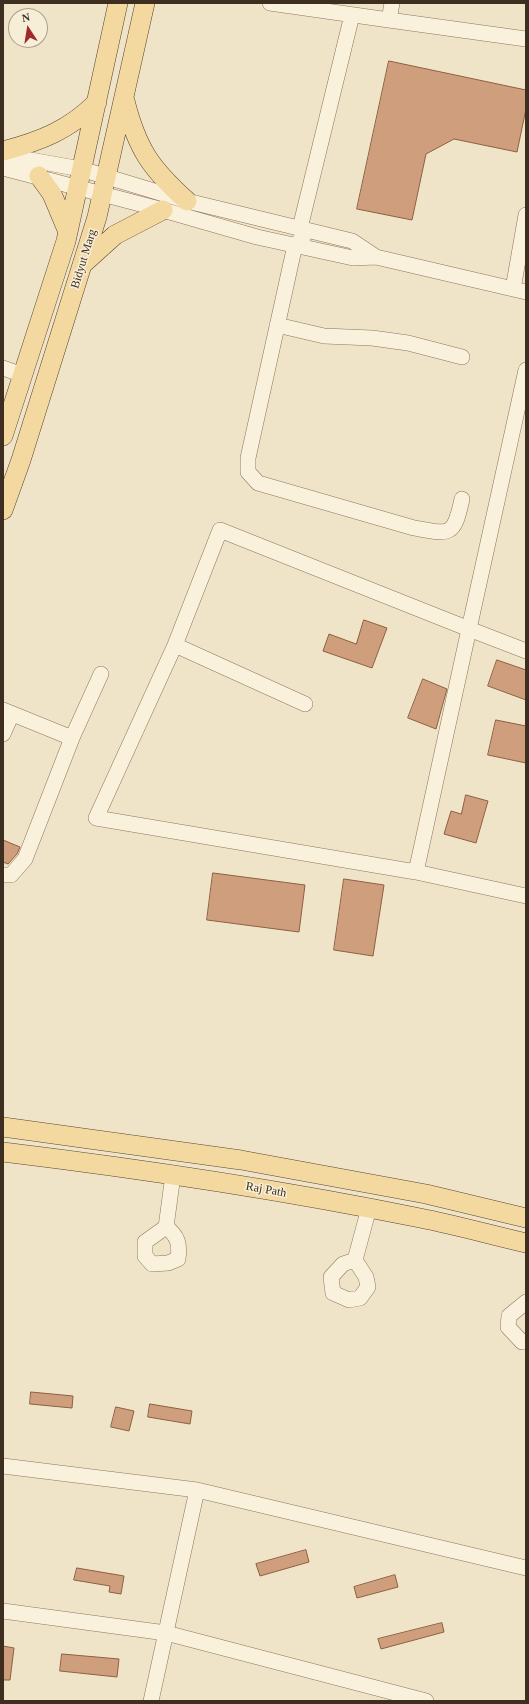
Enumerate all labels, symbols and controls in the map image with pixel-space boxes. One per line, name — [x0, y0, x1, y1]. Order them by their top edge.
north arrow — [8, 8, 48, 48]
text: N — [21, 11, 31, 24]
street label: Bidyut Marg — [68, 228, 100, 290]
street label: Raj Path — [245, 1179, 287, 1201]

